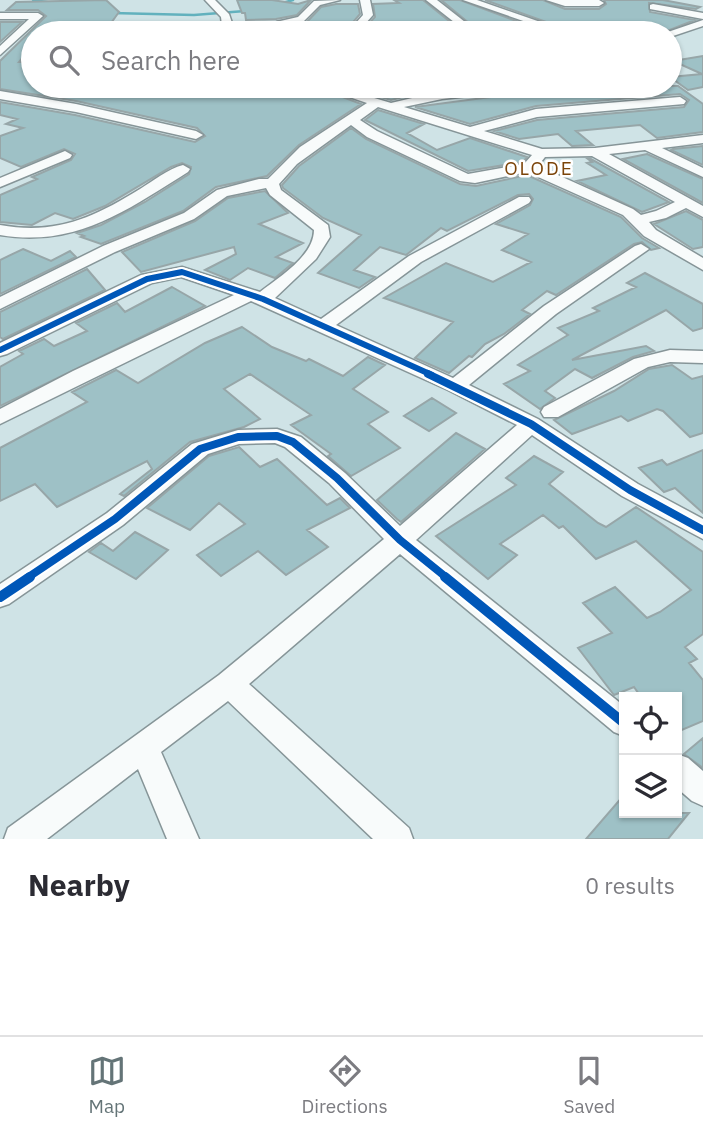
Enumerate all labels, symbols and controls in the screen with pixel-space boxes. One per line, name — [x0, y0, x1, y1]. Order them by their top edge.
search box — [21, 21, 682, 98]
icon: search — [45, 41, 83, 79]
text: Search here — [101, 43, 240, 77]
district label: OLODE — [504, 156, 574, 180]
map controls — [619, 692, 682, 818]
button: locate — [619, 692, 682, 755]
button: layers — [619, 755, 682, 818]
text: Nearby — [28, 865, 130, 904]
text: 0 results — [585, 870, 675, 900]
tab: Map — [88, 1052, 126, 1118]
tab: Directions — [301, 1052, 388, 1118]
tab: Saved — [564, 1052, 615, 1118]

